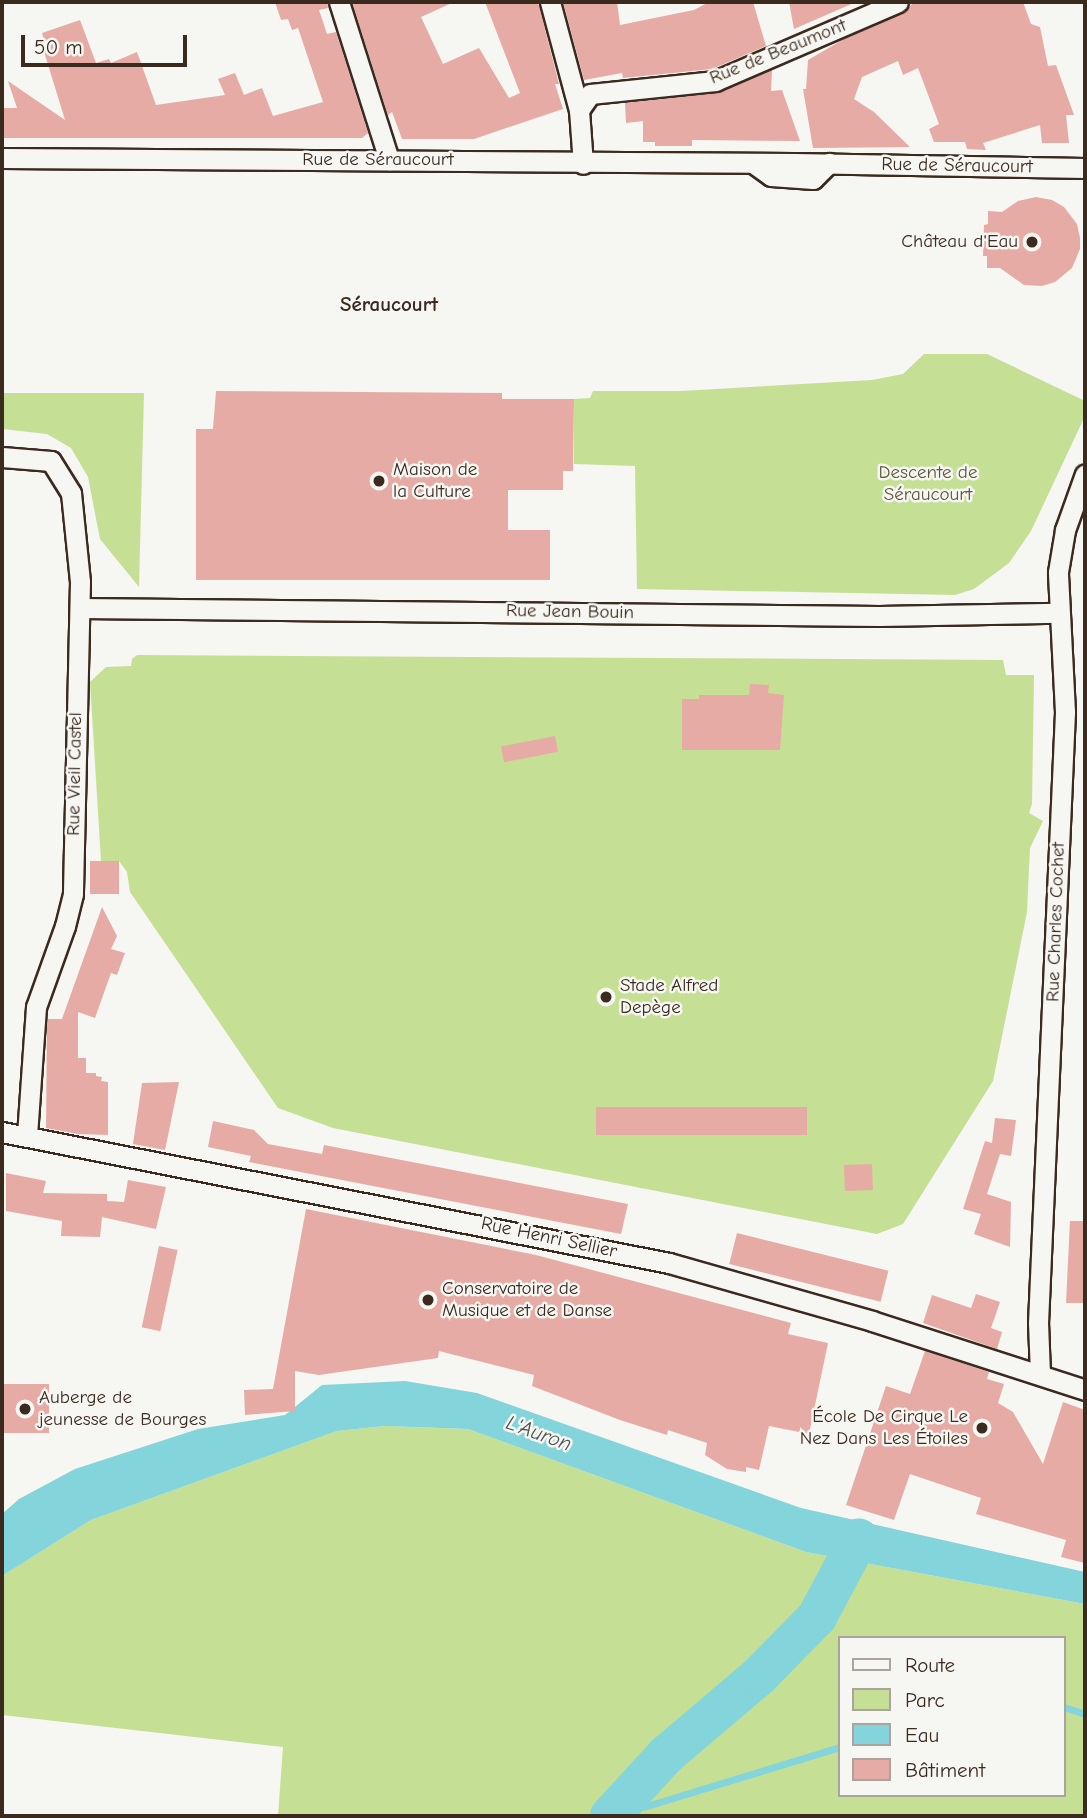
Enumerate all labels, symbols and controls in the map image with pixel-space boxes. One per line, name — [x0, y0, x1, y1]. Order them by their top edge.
street label: Rue de Beaumont — [706, 14, 850, 90]
scale bar — [24, 21, 191, 65]
text: 50 m — [34, 35, 83, 59]
street label: Rue de Séraucourt — [302, 149, 454, 171]
street label: Rue de Séraucourt — [881, 153, 1033, 179]
place label: Château d'Eau — [901, 231, 1018, 253]
marker: Château d'Eau — [1024, 234, 1040, 250]
district label: Séraucourt — [340, 291, 438, 317]
place label: Maison de la Culture — [393, 459, 477, 503]
park label: Descente de Séraucourt — [879, 462, 977, 506]
marker: Maison de la Culture — [371, 473, 387, 489]
street label: Rue Jean Bouin — [506, 599, 634, 625]
street label: Rue Vieil Castel — [63, 712, 87, 836]
street label: Rue Charles Cochet — [1042, 842, 1070, 1002]
place label: Stade Alfred Depège — [620, 975, 718, 1019]
marker: Stade Alfred Depège — [598, 989, 614, 1005]
street label: Rue Henri Sellier — [479, 1212, 619, 1264]
place label: Conservatoire de Musique et de Danse — [442, 1278, 612, 1322]
marker: Conservatoire de Musique et de Danse — [420, 1292, 436, 1308]
place label: Auberge de jeunesse de Bourges — [39, 1387, 206, 1431]
marker: Auberge de jeunesse de Bourges — [17, 1401, 33, 1417]
place label: École De Cirque Le Nez Dans Les Étoiles — [800, 1406, 968, 1450]
water label: L'Auron — [503, 1410, 575, 1456]
marker: École De Cirque Le Nez Dans Les Étoiles — [974, 1420, 990, 1436]
legend — [838, 1636, 1066, 1797]
text: Route — [905, 1653, 955, 1677]
text: Parc — [905, 1688, 945, 1712]
text: Eau — [905, 1723, 939, 1747]
text: Bâtiment — [905, 1758, 985, 1782]

